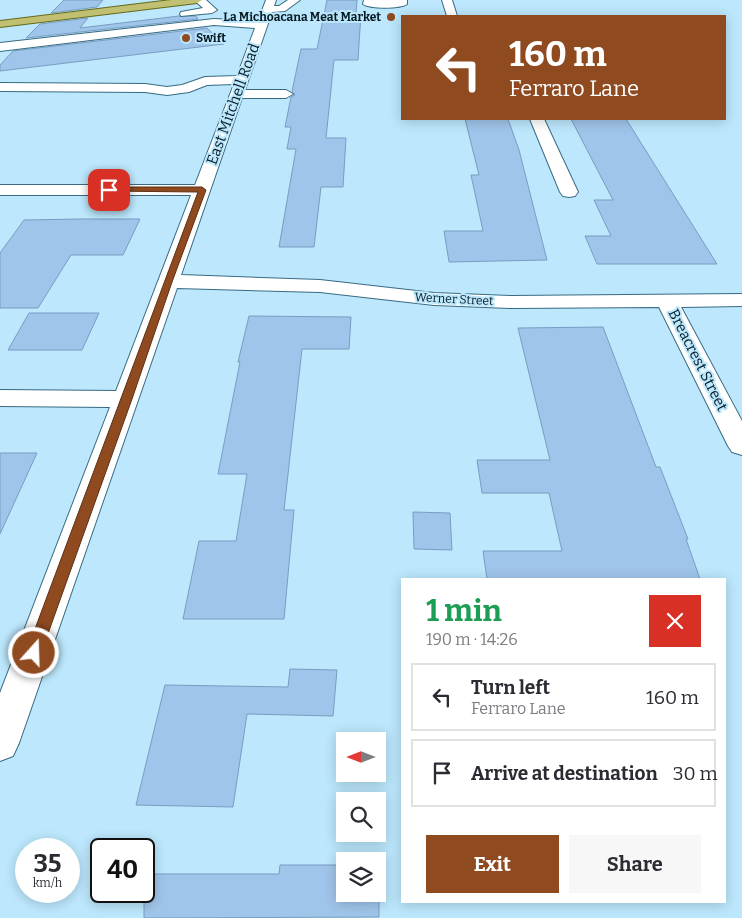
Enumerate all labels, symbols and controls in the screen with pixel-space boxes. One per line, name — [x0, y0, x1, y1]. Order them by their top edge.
place label: La Michoacana Meat Market — [223, 10, 381, 24]
marker: La Michoacana Meat Market — [385, 11, 397, 23]
place label: Swift — [196, 31, 226, 45]
marker: Swift — [180, 32, 192, 44]
text: 160 m — [509, 33, 607, 75]
icon: left — [426, 35, 491, 100]
street label: East Mitchell Road — [203, 41, 263, 167]
text: Ferraro Lane — [509, 75, 639, 102]
pin — [88, 169, 130, 211]
icon: arrive — [95, 176, 123, 204]
street label: Werner Street — [414, 290, 494, 308]
street label: Breacrest Street — [665, 306, 732, 414]
text: 1 min — [426, 593, 502, 629]
button: close — [649, 595, 701, 647]
position arrow — [7, 626, 59, 678]
text: 190 m · 14:26 — [426, 630, 518, 649]
text: Turn left — [471, 676, 550, 699]
icon: left — [428, 683, 456, 711]
text: 160 m — [646, 686, 699, 709]
text: Ferraro Lane — [471, 699, 566, 718]
north arrow — [336, 732, 386, 782]
map controls — [336, 732, 386, 902]
icon: arrive — [428, 759, 456, 787]
text: Arrive at destination — [471, 762, 658, 785]
text: 30 m — [673, 762, 718, 785]
button: search — [336, 792, 386, 842]
button: Exit — [426, 835, 559, 893]
button: Share — [569, 835, 701, 893]
speed limit sign: 40 — [90, 838, 155, 903]
text: 35 — [33, 849, 62, 879]
button: layers — [336, 852, 386, 902]
text: km/h — [33, 876, 62, 890]

